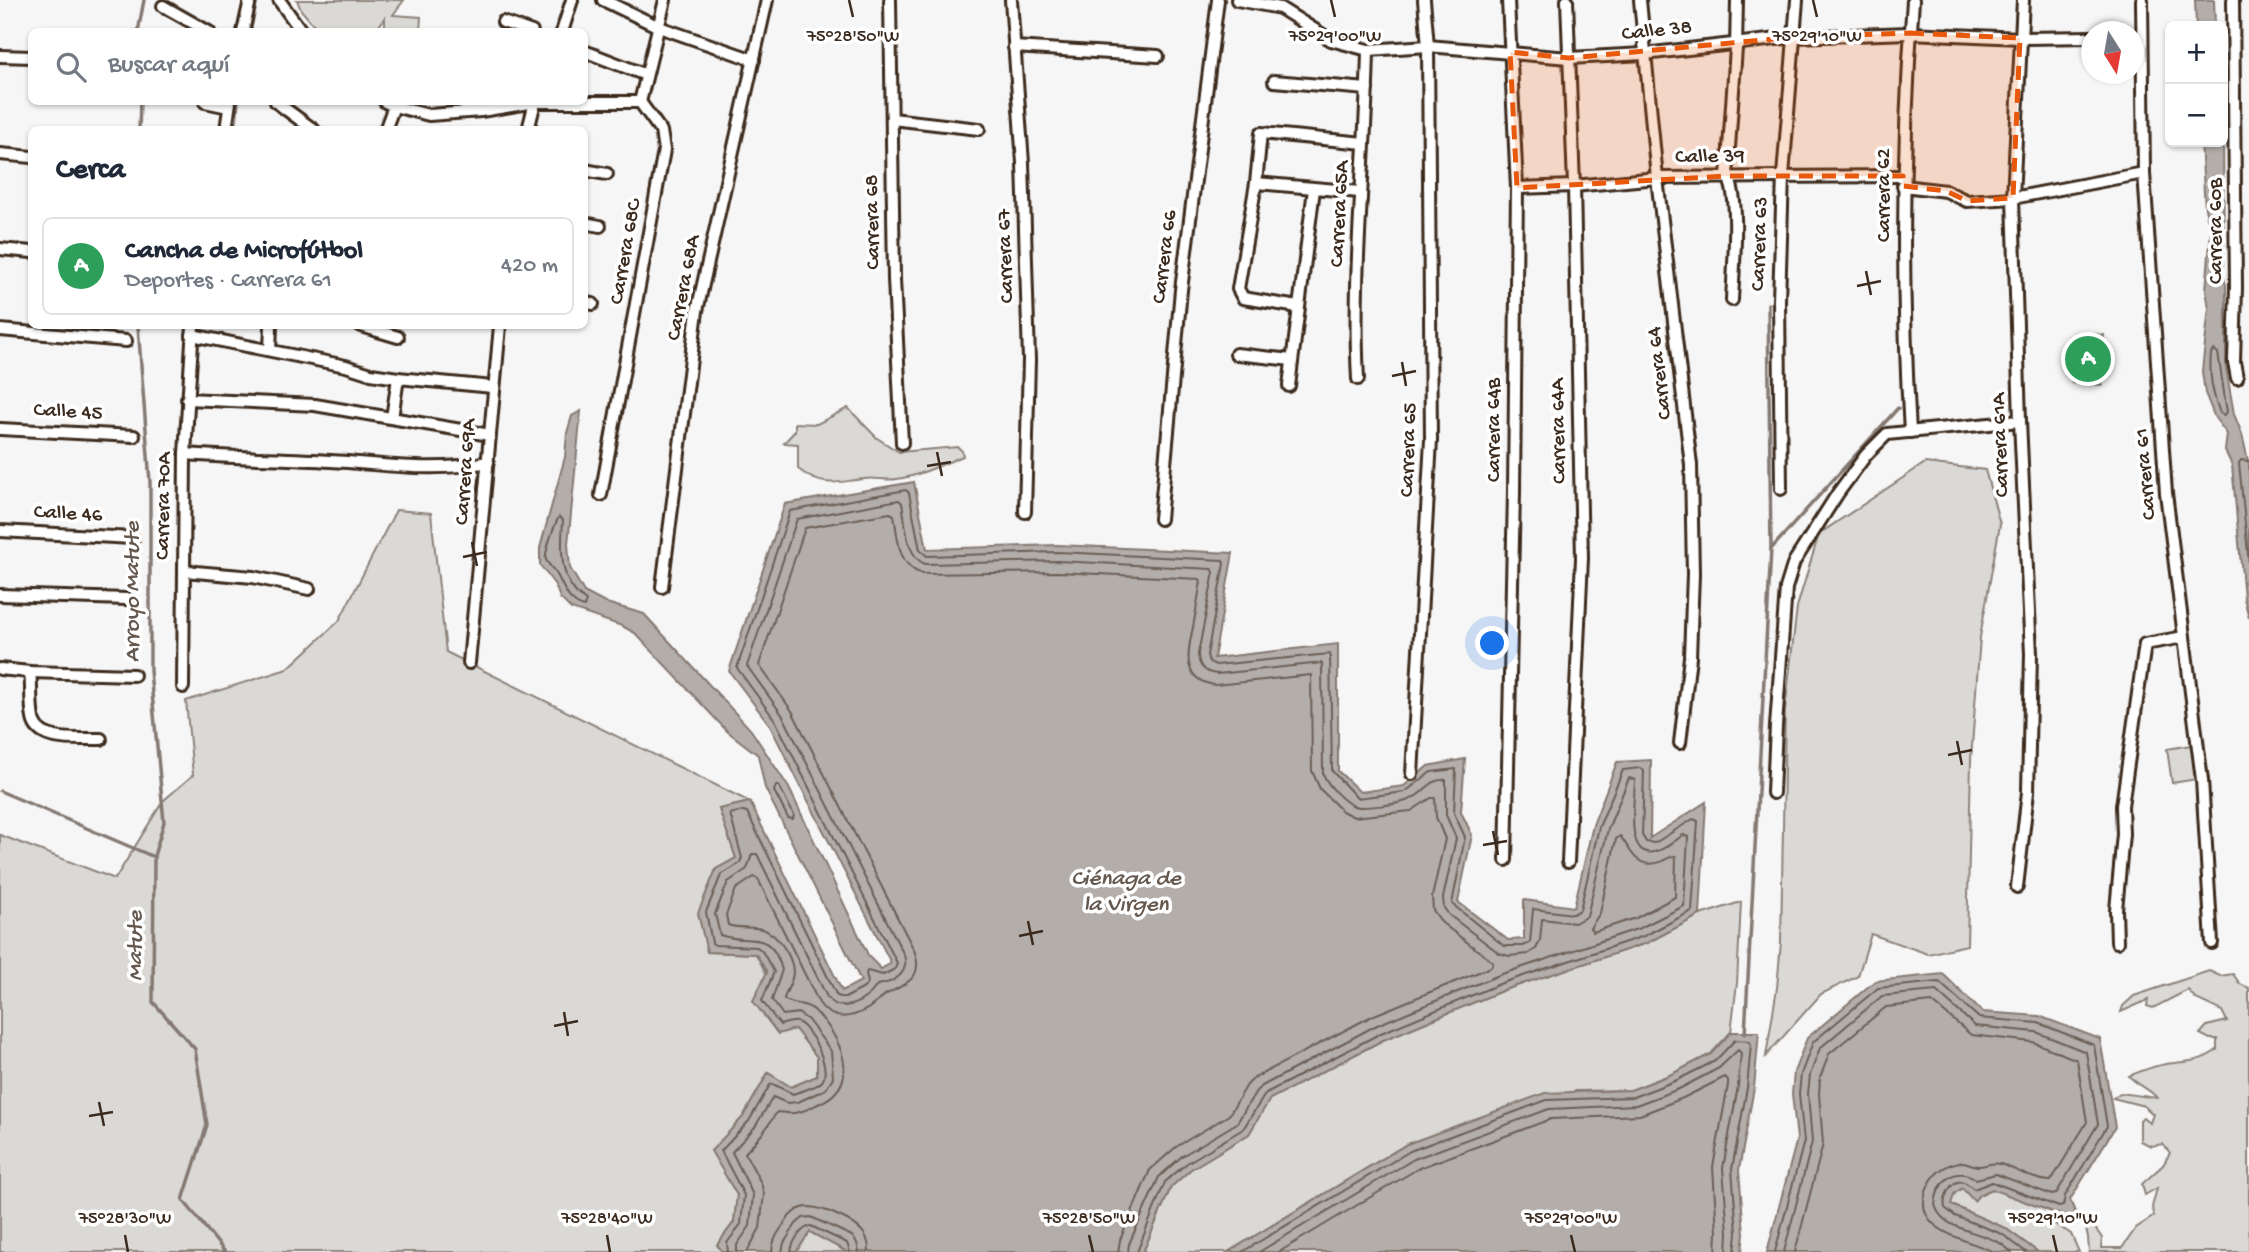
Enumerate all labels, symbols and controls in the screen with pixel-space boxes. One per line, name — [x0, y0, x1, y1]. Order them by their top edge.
street label: Calle 38 — [1621, 16, 1693, 48]
north arrow — [2081, 21, 2144, 84]
map controls — [2165, 21, 2228, 147]
button: + — [2165, 21, 2228, 84]
text: 75°28'50"W — [806, 27, 899, 48]
text: 75°29'00"W — [1288, 27, 1381, 48]
text: 75°29'10"W — [1771, 27, 1862, 48]
search box — [28, 28, 588, 105]
icon: search — [52, 48, 90, 86]
text: Buscar aquí — [108, 51, 230, 82]
button: − — [2165, 84, 2228, 147]
street label: Calle 39 — [1675, 145, 1745, 171]
street label: Carrera 62 — [1873, 148, 1898, 242]
text: Cerca — [56, 154, 125, 189]
street label: Carrera 65A — [1326, 158, 1356, 268]
street label: Carrera 68 — [861, 174, 887, 270]
street label: Carrera 60B — [2205, 177, 2230, 284]
street label: Carrera 68C — [605, 196, 649, 307]
street label: Carrera 63 — [1747, 196, 1775, 292]
street label: Carrera 67 — [993, 207, 1021, 304]
street label: Carrera 66 — [1148, 208, 1184, 305]
street label: Carrera 68A — [662, 231, 708, 343]
text: Cancha de Microfútbol — [125, 237, 363, 268]
text: A — [74, 253, 88, 280]
text: 420 m — [501, 253, 558, 280]
text: Deportes · Carrera 61 — [125, 268, 332, 295]
street label: Carrera 64 — [1643, 325, 1679, 421]
pin: A — [2065, 333, 2111, 385]
street label: Carrera 64A — [1547, 376, 1573, 484]
street label: Carrera 64B — [1483, 377, 1508, 482]
street label: Carrera 61A — [1988, 391, 2016, 498]
street label: Calle 45 — [33, 399, 103, 427]
street label: Carrera 65 — [1396, 402, 1424, 498]
street label: Carrera 69A — [451, 416, 483, 526]
street label: Carrera 61 — [2131, 427, 2163, 521]
street label: Carrera 70A — [152, 450, 178, 560]
street label: Calle 46 — [33, 501, 103, 529]
water label: Arroyo Matute — [120, 521, 147, 662]
your location — [1475, 626, 1509, 660]
water label: Ciénaga de la Virgen — [1071, 866, 1182, 919]
water label: Matute — [123, 910, 150, 981]
text: 75°28'30"W — [78, 1209, 171, 1230]
text: 75°28'40"W — [560, 1209, 653, 1230]
text: 75°28'50"W — [1042, 1209, 1135, 1230]
text: 75°29'00"W — [1524, 1209, 1617, 1230]
text: 75°29'10"W — [2007, 1209, 2098, 1230]

